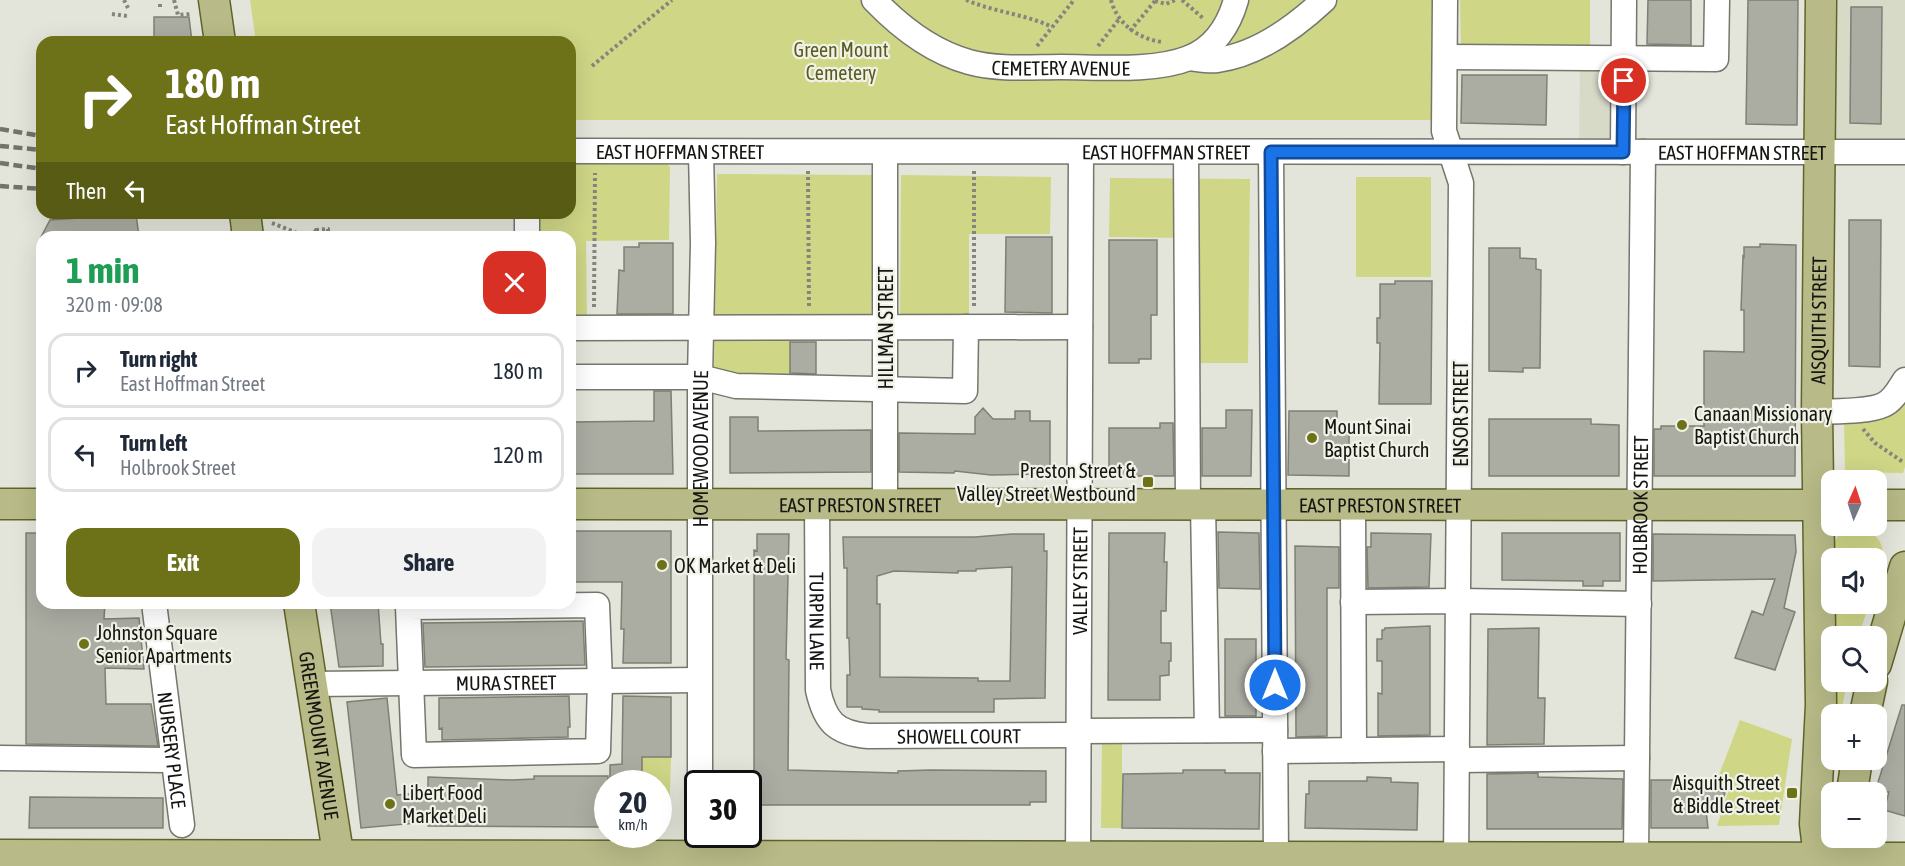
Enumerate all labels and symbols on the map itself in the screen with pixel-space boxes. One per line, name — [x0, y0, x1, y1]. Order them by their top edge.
park label: Green Mount Cemetery — [794, 38, 889, 84]
street label: CEMETERY AVENUE — [991, 55, 1131, 79]
pin — [1598, 55, 1649, 106]
street label: EAST HOFFMAN STREET — [596, 140, 764, 163]
street label: EAST HOFFMAN STREET — [1082, 140, 1250, 163]
street label: EAST HOFFMAN STREET — [1658, 140, 1826, 163]
street label: AISQUITH STREET — [1806, 256, 1830, 385]
street label: HILLMAN STREET — [874, 266, 897, 389]
street label: ENSOR STREET — [1449, 361, 1472, 467]
street label: HOMEWOOD AVENUE — [688, 370, 712, 527]
place label: Canaan Missionary Baptist Church — [1694, 402, 1832, 448]
place label: Mount Sinai Baptist Church — [1324, 415, 1430, 461]
marker: Canaan Missionary Baptist Church — [1675, 418, 1689, 432]
marker: Mount Sinai Baptist Church — [1305, 431, 1319, 445]
street label: HOLBROOK STREET — [1627, 435, 1652, 575]
place label: Preston Street & Valley Street Westbound — [957, 459, 1137, 505]
north arrow — [1821, 470, 1887, 536]
marker: Preston Street & Valley Street Westbound — [1141, 475, 1155, 489]
street label: EAST PRESTON STREET — [779, 493, 942, 516]
street label: EAST PRESTON STREET — [1299, 493, 1462, 516]
street label: VALLEY STREET — [1067, 527, 1091, 635]
place label: OK Market & Deli — [674, 554, 796, 577]
marker: OK Market & Deli — [655, 558, 669, 572]
street label: TURPIN LANE — [806, 572, 829, 671]
place label: Johnston Square Senior Apartments — [96, 621, 232, 667]
marker: Johnston Square Senior Apartments — [77, 637, 91, 651]
street label: GREENMOUNT AVENUE — [295, 650, 344, 821]
position arrow — [1243, 653, 1307, 717]
street label: MURA STREET — [455, 670, 557, 694]
street label: NURSERY PLACE — [154, 690, 191, 810]
street label: SHOWELL COURT — [897, 724, 1021, 747]
speed limit sign: 30 — [684, 770, 762, 848]
place label: Aisquith Street & Biddle Street — [1673, 771, 1780, 817]
place label: Libert Food Market Deli — [402, 781, 487, 827]
marker: Aisquith Street & Biddle Street — [1785, 786, 1799, 800]
marker: Libert Food Market Deli — [383, 797, 397, 811]

